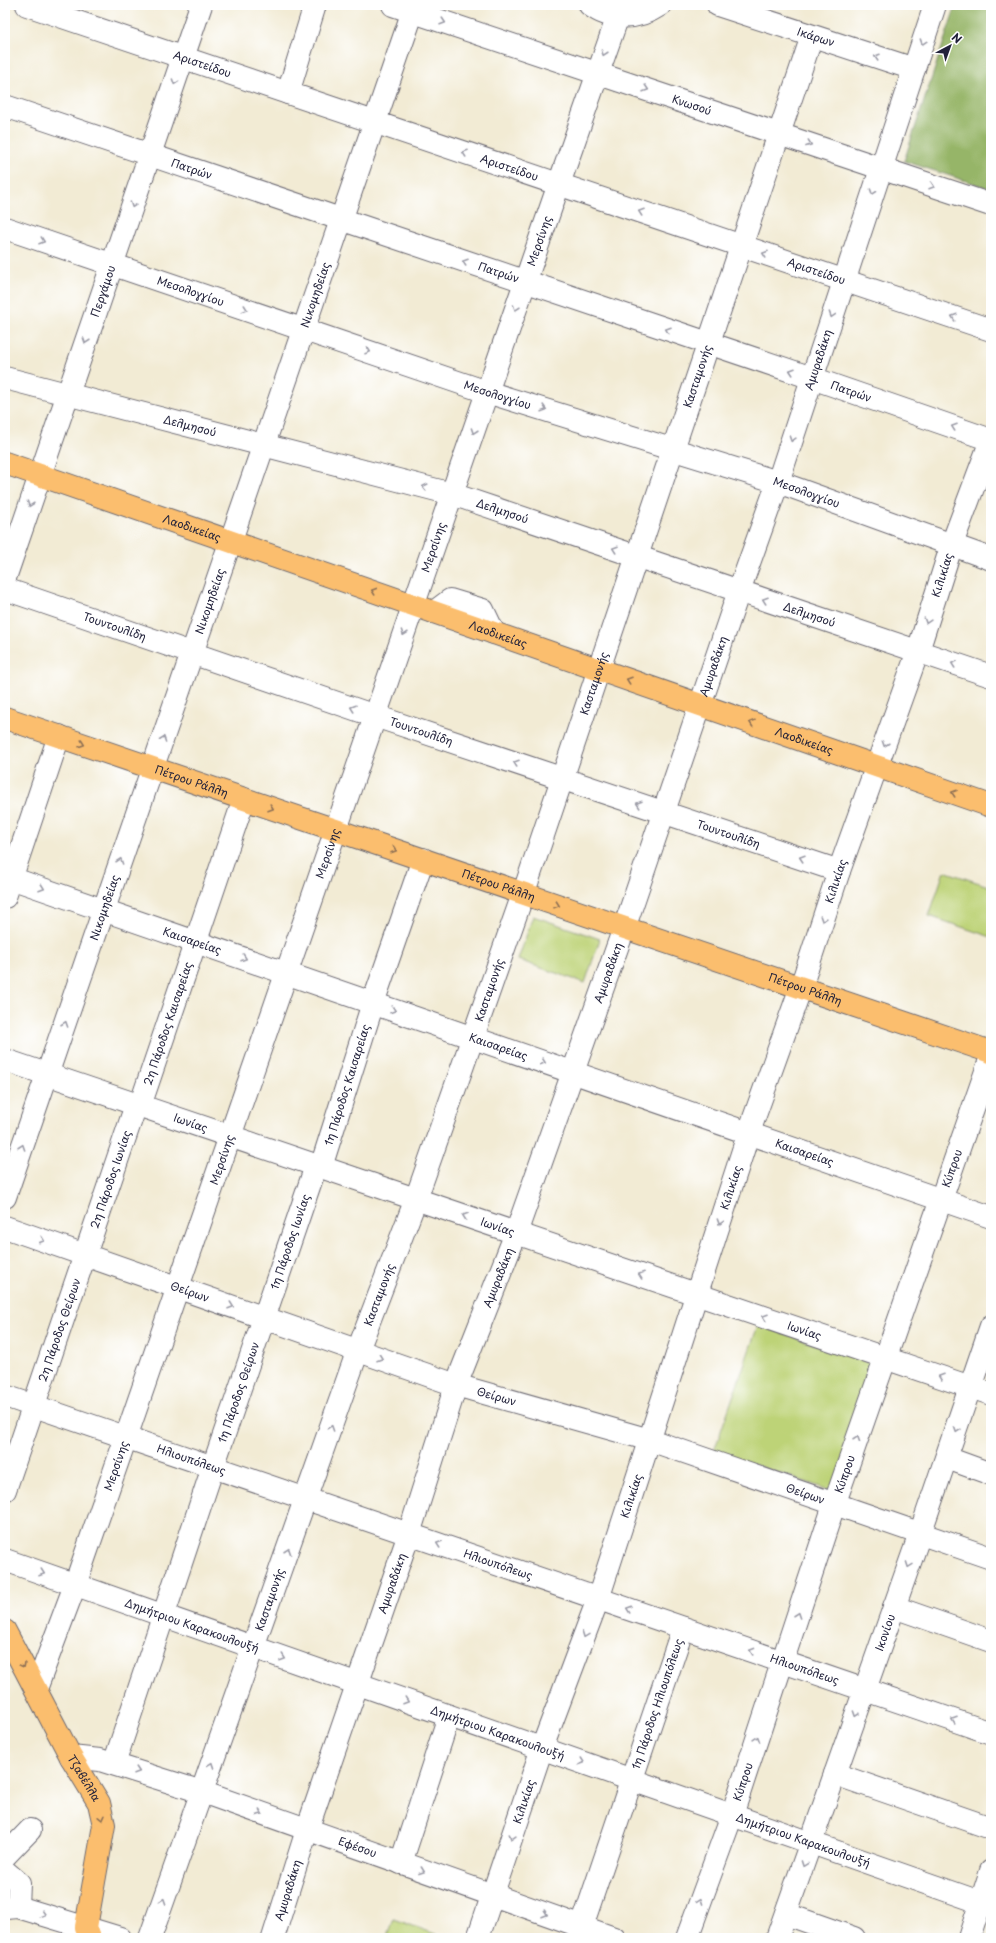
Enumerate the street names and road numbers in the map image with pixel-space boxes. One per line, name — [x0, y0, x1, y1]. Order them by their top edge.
street label: Ικάρων — [795, 22, 837, 51]
street label: Αριστείδου — [171, 46, 234, 81]
street label: Κνωσού — [670, 90, 714, 119]
street label: Αριστείδου — [478, 149, 541, 185]
street label: Πατρών — [169, 154, 215, 183]
street label: Μερσίνης — [522, 213, 555, 268]
street label: Αριστείδου — [785, 253, 848, 288]
street label: Πατρών — [476, 257, 522, 287]
street label: Νικομηδείας — [296, 259, 334, 330]
street label: Περγάμου — [86, 263, 119, 320]
street label: Μεσολογγίου — [155, 271, 227, 310]
street label: Αμυραδάκη — [800, 327, 836, 392]
street label: Κασταμονής — [679, 342, 716, 410]
street label: Μεσολογγίου — [462, 376, 533, 413]
street label: Πατρών — [828, 376, 874, 406]
street label: Δελμησού — [162, 410, 218, 440]
street label: Μεσολογγίου — [771, 472, 842, 512]
street label: Δελμησού — [474, 494, 531, 527]
street label: Λαοδικείας — [161, 510, 224, 546]
street label: Μερσίνης — [417, 519, 450, 574]
street label: Κιλικίας — [927, 550, 957, 599]
street label: Νικομηδείας — [190, 566, 229, 636]
street label: Δελμησού — [781, 598, 838, 631]
street label: Τουντουλίδη — [81, 607, 149, 645]
street label: Λαοδικείας — [467, 616, 530, 652]
street label: Αμυραδάκη — [695, 634, 731, 699]
street label: Κασταμονής — [575, 649, 612, 717]
street label: Τουντουλίδη — [388, 713, 455, 749]
street label: Λαοδικείας — [773, 723, 836, 759]
street label: Πέτρου Ράλλη — [153, 760, 231, 801]
street label: Τουντουλίδη — [695, 815, 763, 852]
street label: Μερσίνης — [311, 826, 344, 881]
street label: Κιλικίας — [820, 856, 851, 905]
street label: Πέτρου Ράλλη — [460, 864, 538, 905]
street label: Νικομηδείας — [85, 872, 123, 943]
street label: Καισαρείας — [161, 922, 224, 958]
street label: Αμυραδάκη — [589, 940, 626, 1005]
street label: Κασταμονής — [470, 956, 508, 1024]
street label: 2η Πάροδος Καισαρείας — [139, 959, 196, 1087]
street label: Πέτρου Ράλλη — [767, 968, 844, 1009]
street label: 1η Πάροδος Καισαρείας — [319, 1022, 374, 1148]
street label: Καισαρείας — [467, 1028, 530, 1064]
street label: Ιωνίας — [172, 1109, 210, 1136]
street label: 2η Πάροδος Ιωνίας — [86, 1128, 135, 1231]
street label: Μερσίνης — [205, 1132, 238, 1187]
street label: Καισαρείας — [773, 1134, 837, 1170]
street label: Κύπρου — [937, 1147, 966, 1190]
street label: Κιλικίας — [715, 1163, 746, 1212]
street label: 1η Πάροδος Ιωνίας — [265, 1191, 314, 1292]
street label: Ιωνίας — [478, 1213, 517, 1240]
street label: Αμυραδάκη — [478, 1245, 517, 1310]
street label: Κασταμονής — [359, 1261, 399, 1328]
street label: 2η Πάροδος Θείρων — [33, 1276, 84, 1384]
street label: Θείρων — [168, 1277, 212, 1306]
street label: Ιωνίας — [785, 1317, 824, 1344]
street label: 1η Πάροδος Θείρων — [213, 1339, 263, 1445]
street label: Θείρων — [475, 1382, 518, 1410]
street label: Μερσίνης — [99, 1438, 132, 1493]
street label: Ηλιουπόλεως — [155, 1440, 229, 1479]
street label: Κύπρου — [830, 1453, 859, 1495]
street label: Κιλικίας — [616, 1471, 646, 1520]
street label: Θείρων — [784, 1479, 827, 1508]
street label: Ηλιουπόλεως — [461, 1544, 535, 1584]
street label: Αμυραδάκη — [373, 1551, 410, 1616]
street label: Κασταμονής — [250, 1565, 288, 1633]
street label: Δημήτριου Καρακουλουξή — [123, 1594, 261, 1656]
street label: Ικονίου — [870, 1611, 899, 1653]
street label: 1η Πάροδος Ηλιουπόλεως — [627, 1636, 687, 1772]
street label: Ηλιουπόλεως — [768, 1649, 842, 1689]
street label: Δημήτριου Καρακουλουξή — [428, 1701, 567, 1764]
street label: Τζαβέλλα — [63, 1751, 105, 1805]
street label: Κύπρου — [728, 1760, 757, 1803]
street label: Κιλικίας — [508, 1777, 539, 1826]
street label: Δημήτριου Καρακουλουξή — [734, 1808, 873, 1871]
street label: Εφέσου — [336, 1832, 379, 1861]
street label: Αμυραδάκη — [270, 1858, 305, 1923]

